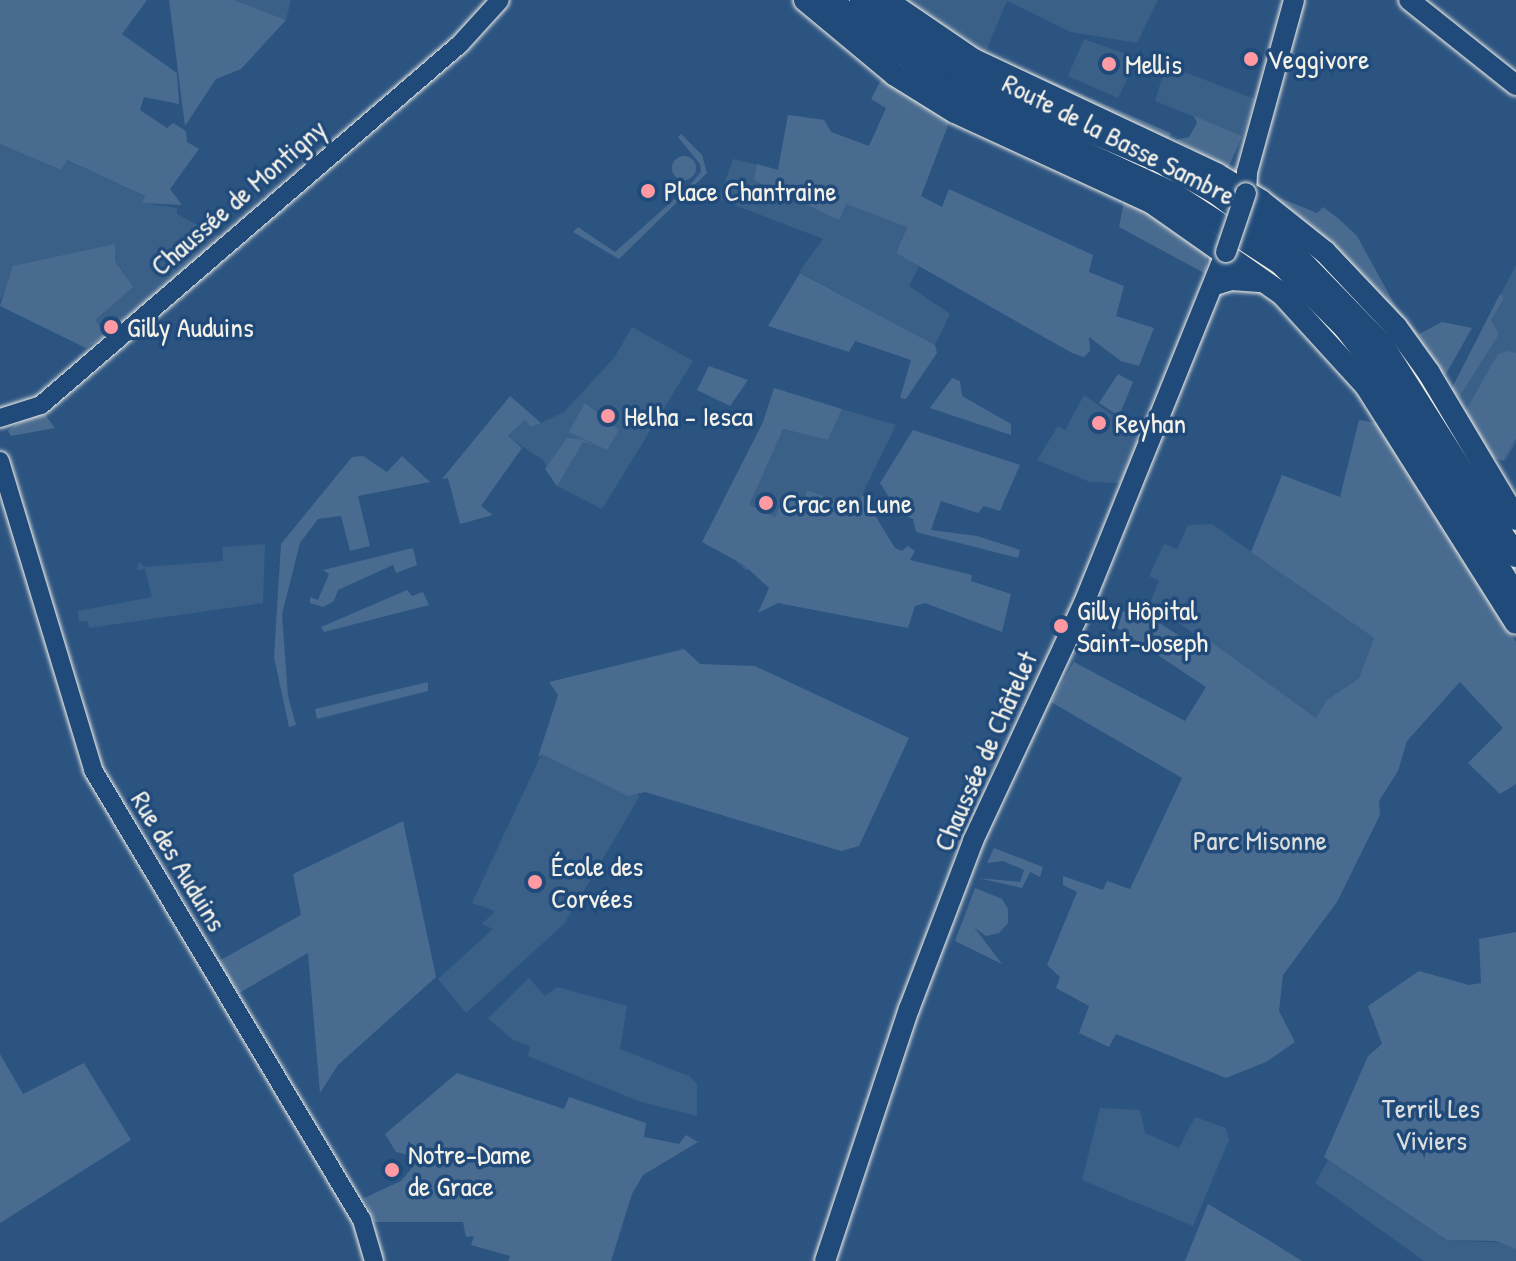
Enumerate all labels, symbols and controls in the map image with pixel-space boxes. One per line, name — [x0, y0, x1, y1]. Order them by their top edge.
place label: Veggivore — [1267, 42, 1369, 76]
place label: Mellis — [1125, 47, 1182, 81]
marker: Veggivore — [1242, 50, 1260, 68]
marker: Mellis — [1100, 55, 1118, 73]
street label: Route de la Basse Sambre — [997, 66, 1241, 212]
street label: Chaussée de Montigny — [143, 112, 333, 282]
place label: Place Chantraine — [664, 174, 837, 208]
marker: Place Chantraine — [639, 182, 657, 200]
place label: Gilly Auduins — [127, 310, 254, 344]
marker: Gilly Auduins — [102, 318, 120, 336]
place label: Helha - Iesca — [624, 399, 753, 433]
place label: Reyhan — [1115, 406, 1186, 440]
marker: Helha - Iesca — [599, 407, 617, 425]
marker: Reyhan — [1090, 414, 1108, 432]
place label: Crac en Lune — [782, 486, 912, 520]
marker: Crac en Lune — [757, 494, 775, 512]
place label: Gilly Hôpital Saint-Joseph — [1077, 593, 1208, 659]
marker: Gilly Hôpital Saint-Joseph — [1052, 617, 1070, 635]
street label: Chaussée de Châtelet — [926, 646, 1044, 856]
street label: Rue des Auduins — [124, 785, 234, 937]
park label: Parc Misonne — [1193, 823, 1327, 857]
place label: École des Corvées — [551, 849, 643, 915]
marker: École des Corvées — [526, 873, 544, 891]
park label: Terril Les Viviers — [1382, 1091, 1480, 1157]
place label: Notre-Dame de Grace — [408, 1137, 532, 1203]
marker: Notre-Dame de Grace — [383, 1161, 401, 1179]

